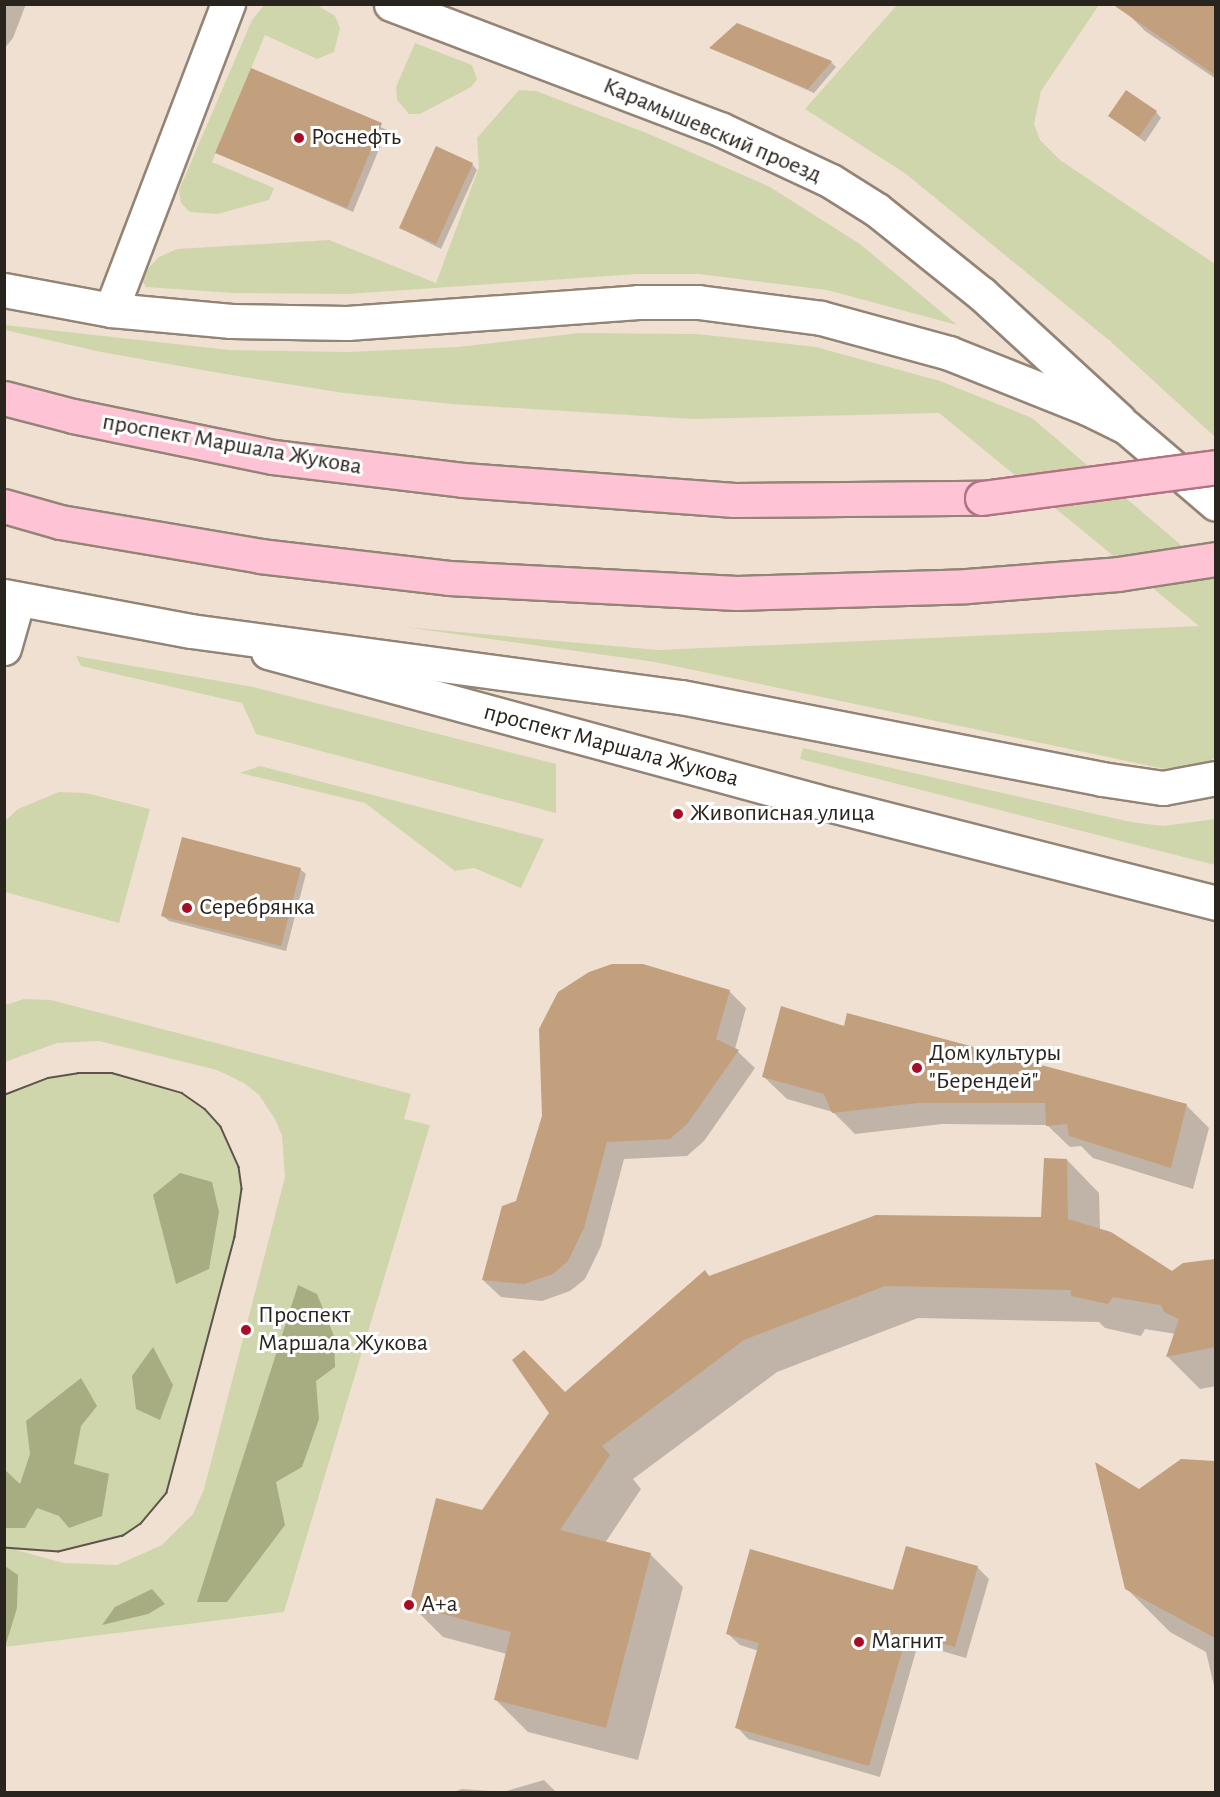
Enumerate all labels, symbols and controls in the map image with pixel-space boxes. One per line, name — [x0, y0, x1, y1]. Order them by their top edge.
street label: Карамышевский проезд — [598, 72, 826, 190]
place label: Роснефть — [311, 124, 401, 152]
marker: Роснефть — [292, 131, 306, 145]
street label: проспект Маршала Жукова — [100, 408, 364, 482]
street label: проспект Маршала Жукова — [480, 698, 742, 794]
place label: Живописная улица — [690, 800, 875, 828]
marker: Живописная улица — [671, 807, 685, 821]
place label: Серебрянка — [199, 894, 315, 922]
marker: Серебрянка — [180, 901, 194, 915]
place label: Дом культуры "Берендей" — [929, 1040, 1061, 1096]
marker: Дом культуры "Берендей" — [910, 1061, 924, 1075]
place label: Проспект Маршала Жукова — [258, 1302, 428, 1358]
marker: Проспект Маршала Жукова — [239, 1323, 253, 1337]
place label: А+а — [421, 1591, 458, 1619]
marker: А+а — [402, 1598, 416, 1612]
place label: Магнит — [871, 1628, 943, 1656]
marker: Магнит — [852, 1635, 866, 1649]

